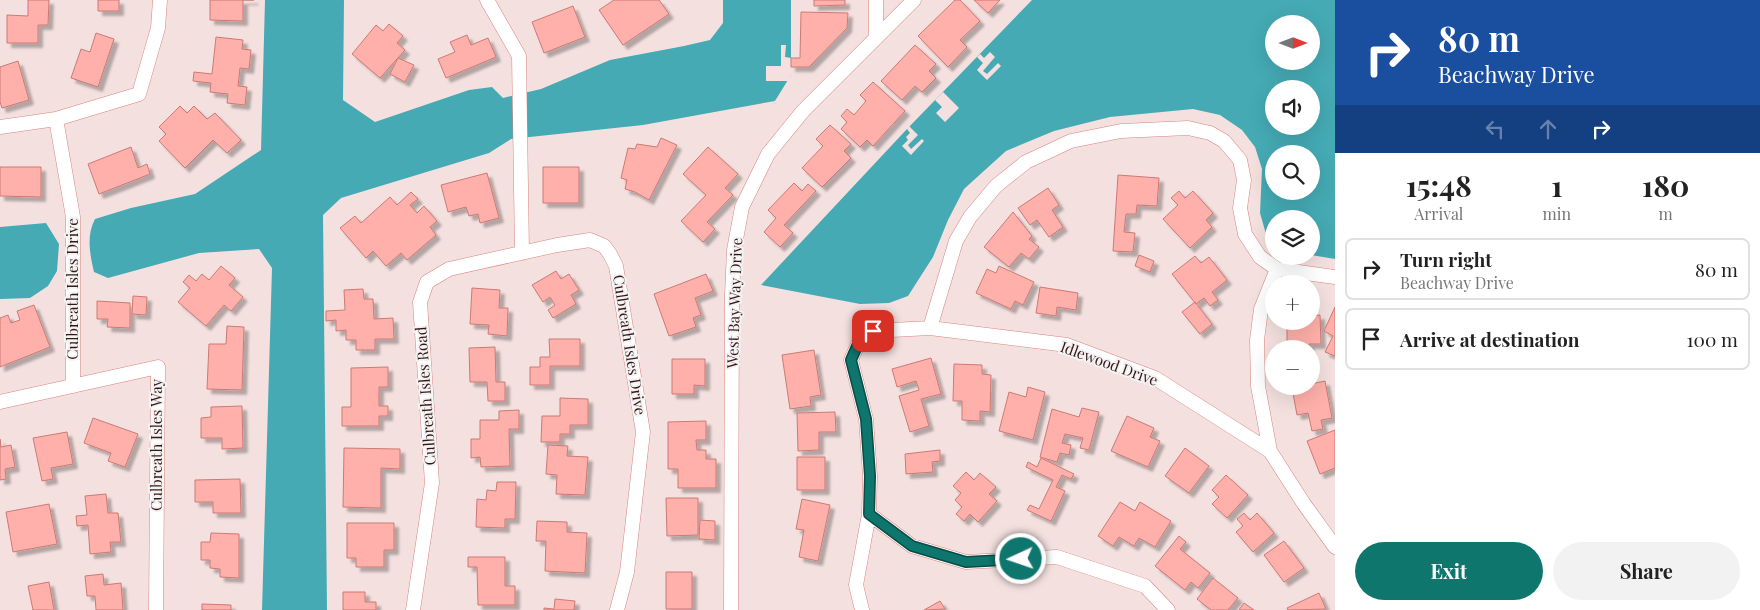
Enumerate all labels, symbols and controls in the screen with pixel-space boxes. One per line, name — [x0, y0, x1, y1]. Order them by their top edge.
text: 80 m — [1438, 14, 1520, 61]
north arrow — [1265, 15, 1320, 70]
map controls — [1265, 15, 1320, 395]
icon: right — [1355, 20, 1420, 85]
text: Beachway Drive — [1438, 59, 1595, 89]
button: sound — [1265, 80, 1320, 135]
icon: left — [1481, 115, 1509, 143]
icon: ahead — [1534, 115, 1562, 143]
icon: right — [1587, 115, 1615, 143]
button: search — [1265, 145, 1320, 200]
text: 15:48 — [1406, 165, 1472, 205]
text: 1 — [1551, 165, 1563, 205]
text: 180 — [1642, 165, 1689, 205]
text: Arrival — [1414, 203, 1463, 224]
text: min — [1543, 203, 1571, 224]
text: m — [1658, 203, 1673, 224]
button: layers — [1265, 210, 1320, 265]
street label: Culbreath Isles Drive — [62, 218, 82, 360]
street label: West Bay Way Drive — [722, 237, 746, 370]
text: Turn right — [1400, 246, 1492, 272]
icon: right — [1357, 255, 1385, 283]
text: 80 m — [1695, 256, 1738, 282]
text: Beachway Drive — [1400, 272, 1514, 293]
street label: Culbreath Isles Drive — [609, 273, 651, 416]
button: + — [1265, 275, 1320, 330]
pin — [852, 310, 894, 352]
icon: arrive — [859, 317, 887, 345]
icon: arrive — [1357, 325, 1385, 353]
street label: Culbreath Isles Road — [410, 326, 440, 466]
text: Arrive at destination — [1400, 326, 1580, 352]
text: 100 m — [1687, 326, 1738, 352]
street label: Idlewood Drive — [1058, 336, 1161, 390]
button: − — [1265, 340, 1320, 395]
street label: Culbreath Isles Way — [146, 378, 166, 511]
position arrow — [994, 532, 1046, 584]
button: Exit — [1355, 542, 1543, 600]
button: Share — [1553, 542, 1740, 600]

